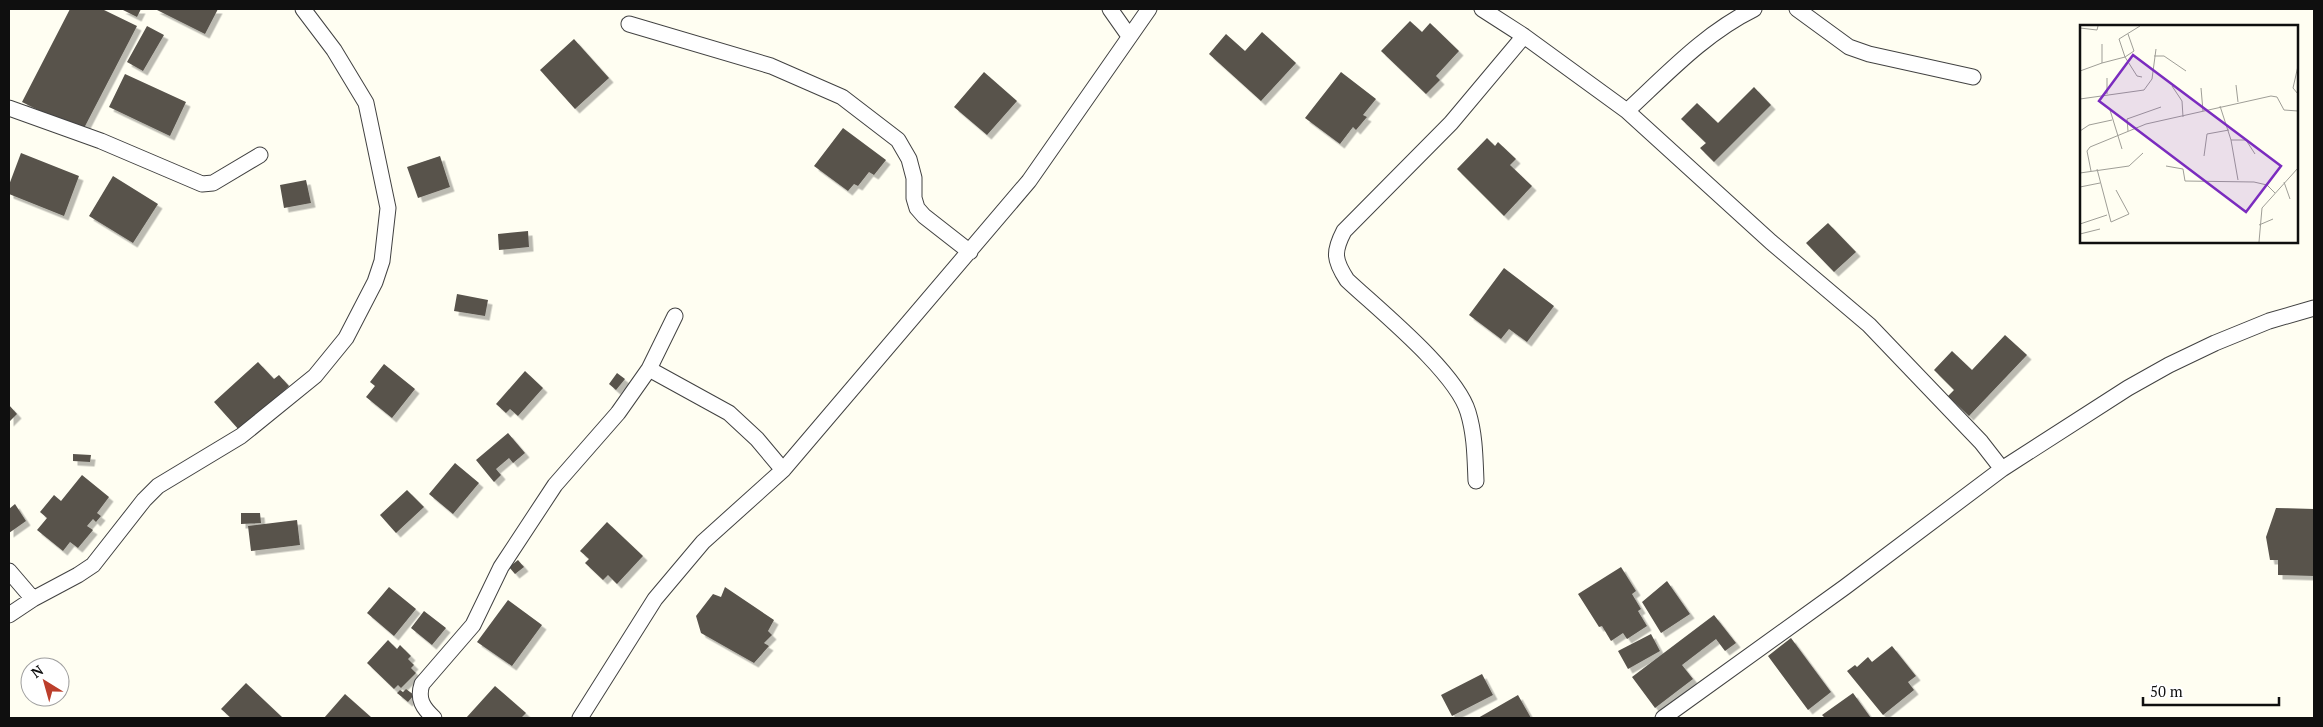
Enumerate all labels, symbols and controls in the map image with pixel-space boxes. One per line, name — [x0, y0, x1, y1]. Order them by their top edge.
inset map — [2080, 25, 2298, 242]
north arrow — [20, 657, 70, 707]
text: N — [27, 660, 47, 682]
scale bar — [2143, 674, 2279, 706]
text: 50 m — [2150, 681, 2183, 701]

